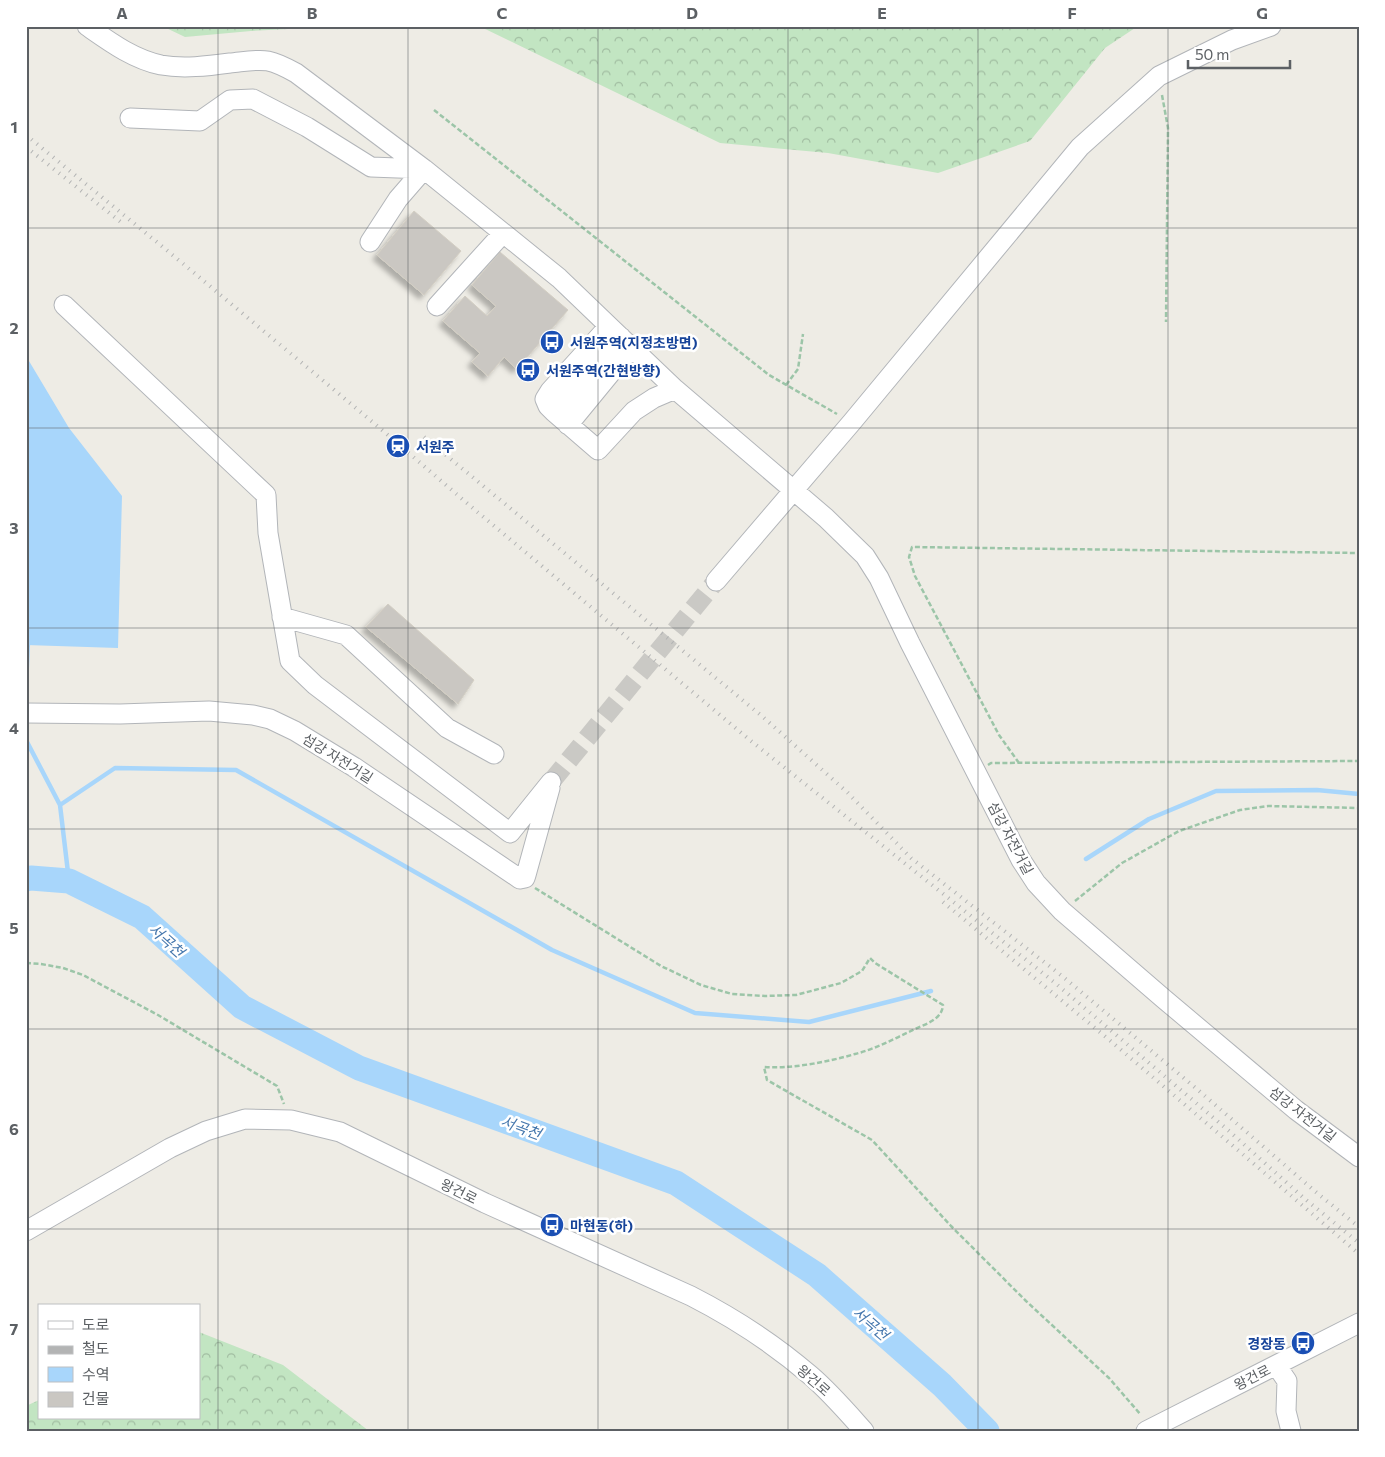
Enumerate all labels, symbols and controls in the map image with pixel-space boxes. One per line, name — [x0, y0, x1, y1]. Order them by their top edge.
text: A — [116, 3, 128, 22]
text: B — [307, 3, 318, 22]
text: C — [497, 3, 508, 22]
text: D — [686, 3, 698, 22]
text: E — [877, 3, 887, 22]
text: F — [1067, 3, 1077, 22]
text: G — [1256, 3, 1268, 22]
scale bar — [1188, 38, 1290, 70]
text: 50 m — [1195, 45, 1229, 63]
text: 1 — [10, 117, 18, 136]
text: 2 — [9, 318, 19, 337]
bus stop icon: 서원주역(지정초방면) — [539, 329, 565, 355]
place label: 서원주역(지정초방면) — [570, 334, 698, 351]
bus stop icon: 서원주역(간현방향) — [515, 357, 541, 383]
place label: 서원주역(간현방향) — [546, 362, 661, 379]
station icon: 서원주 — [385, 433, 411, 459]
place label: 서원주 — [416, 438, 455, 455]
text: 3 — [9, 518, 19, 537]
text: 4 — [9, 718, 19, 737]
street label: 섬강 자전거길 — [300, 730, 376, 786]
street label: 섬강 자전거길 — [985, 799, 1037, 877]
text: 5 — [9, 918, 19, 937]
water label: 서곡천 — [146, 919, 190, 962]
street label: 섬강 자전거길 — [1266, 1083, 1340, 1145]
water label: 서곡천 — [498, 1111, 546, 1143]
text: 6 — [9, 1119, 19, 1138]
street label: 왕건로 — [438, 1175, 480, 1207]
bus stop icon: 마현동(하) — [539, 1212, 565, 1238]
place label: 마현동(하) — [570, 1217, 633, 1234]
water label: 서곡천 — [849, 1303, 894, 1345]
legend — [38, 1304, 200, 1420]
text: 도로 — [82, 1315, 110, 1333]
text: 7 — [10, 1319, 19, 1338]
bus stop icon: 경장동 — [1290, 1330, 1316, 1356]
place label: 경장동 — [1247, 1335, 1286, 1352]
text: 철도 — [82, 1339, 110, 1357]
street label: 왕건로 — [794, 1361, 834, 1399]
street label: 왕건로 — [1231, 1361, 1273, 1393]
text: 수역 — [82, 1365, 110, 1383]
text: 건물 — [82, 1389, 110, 1407]

